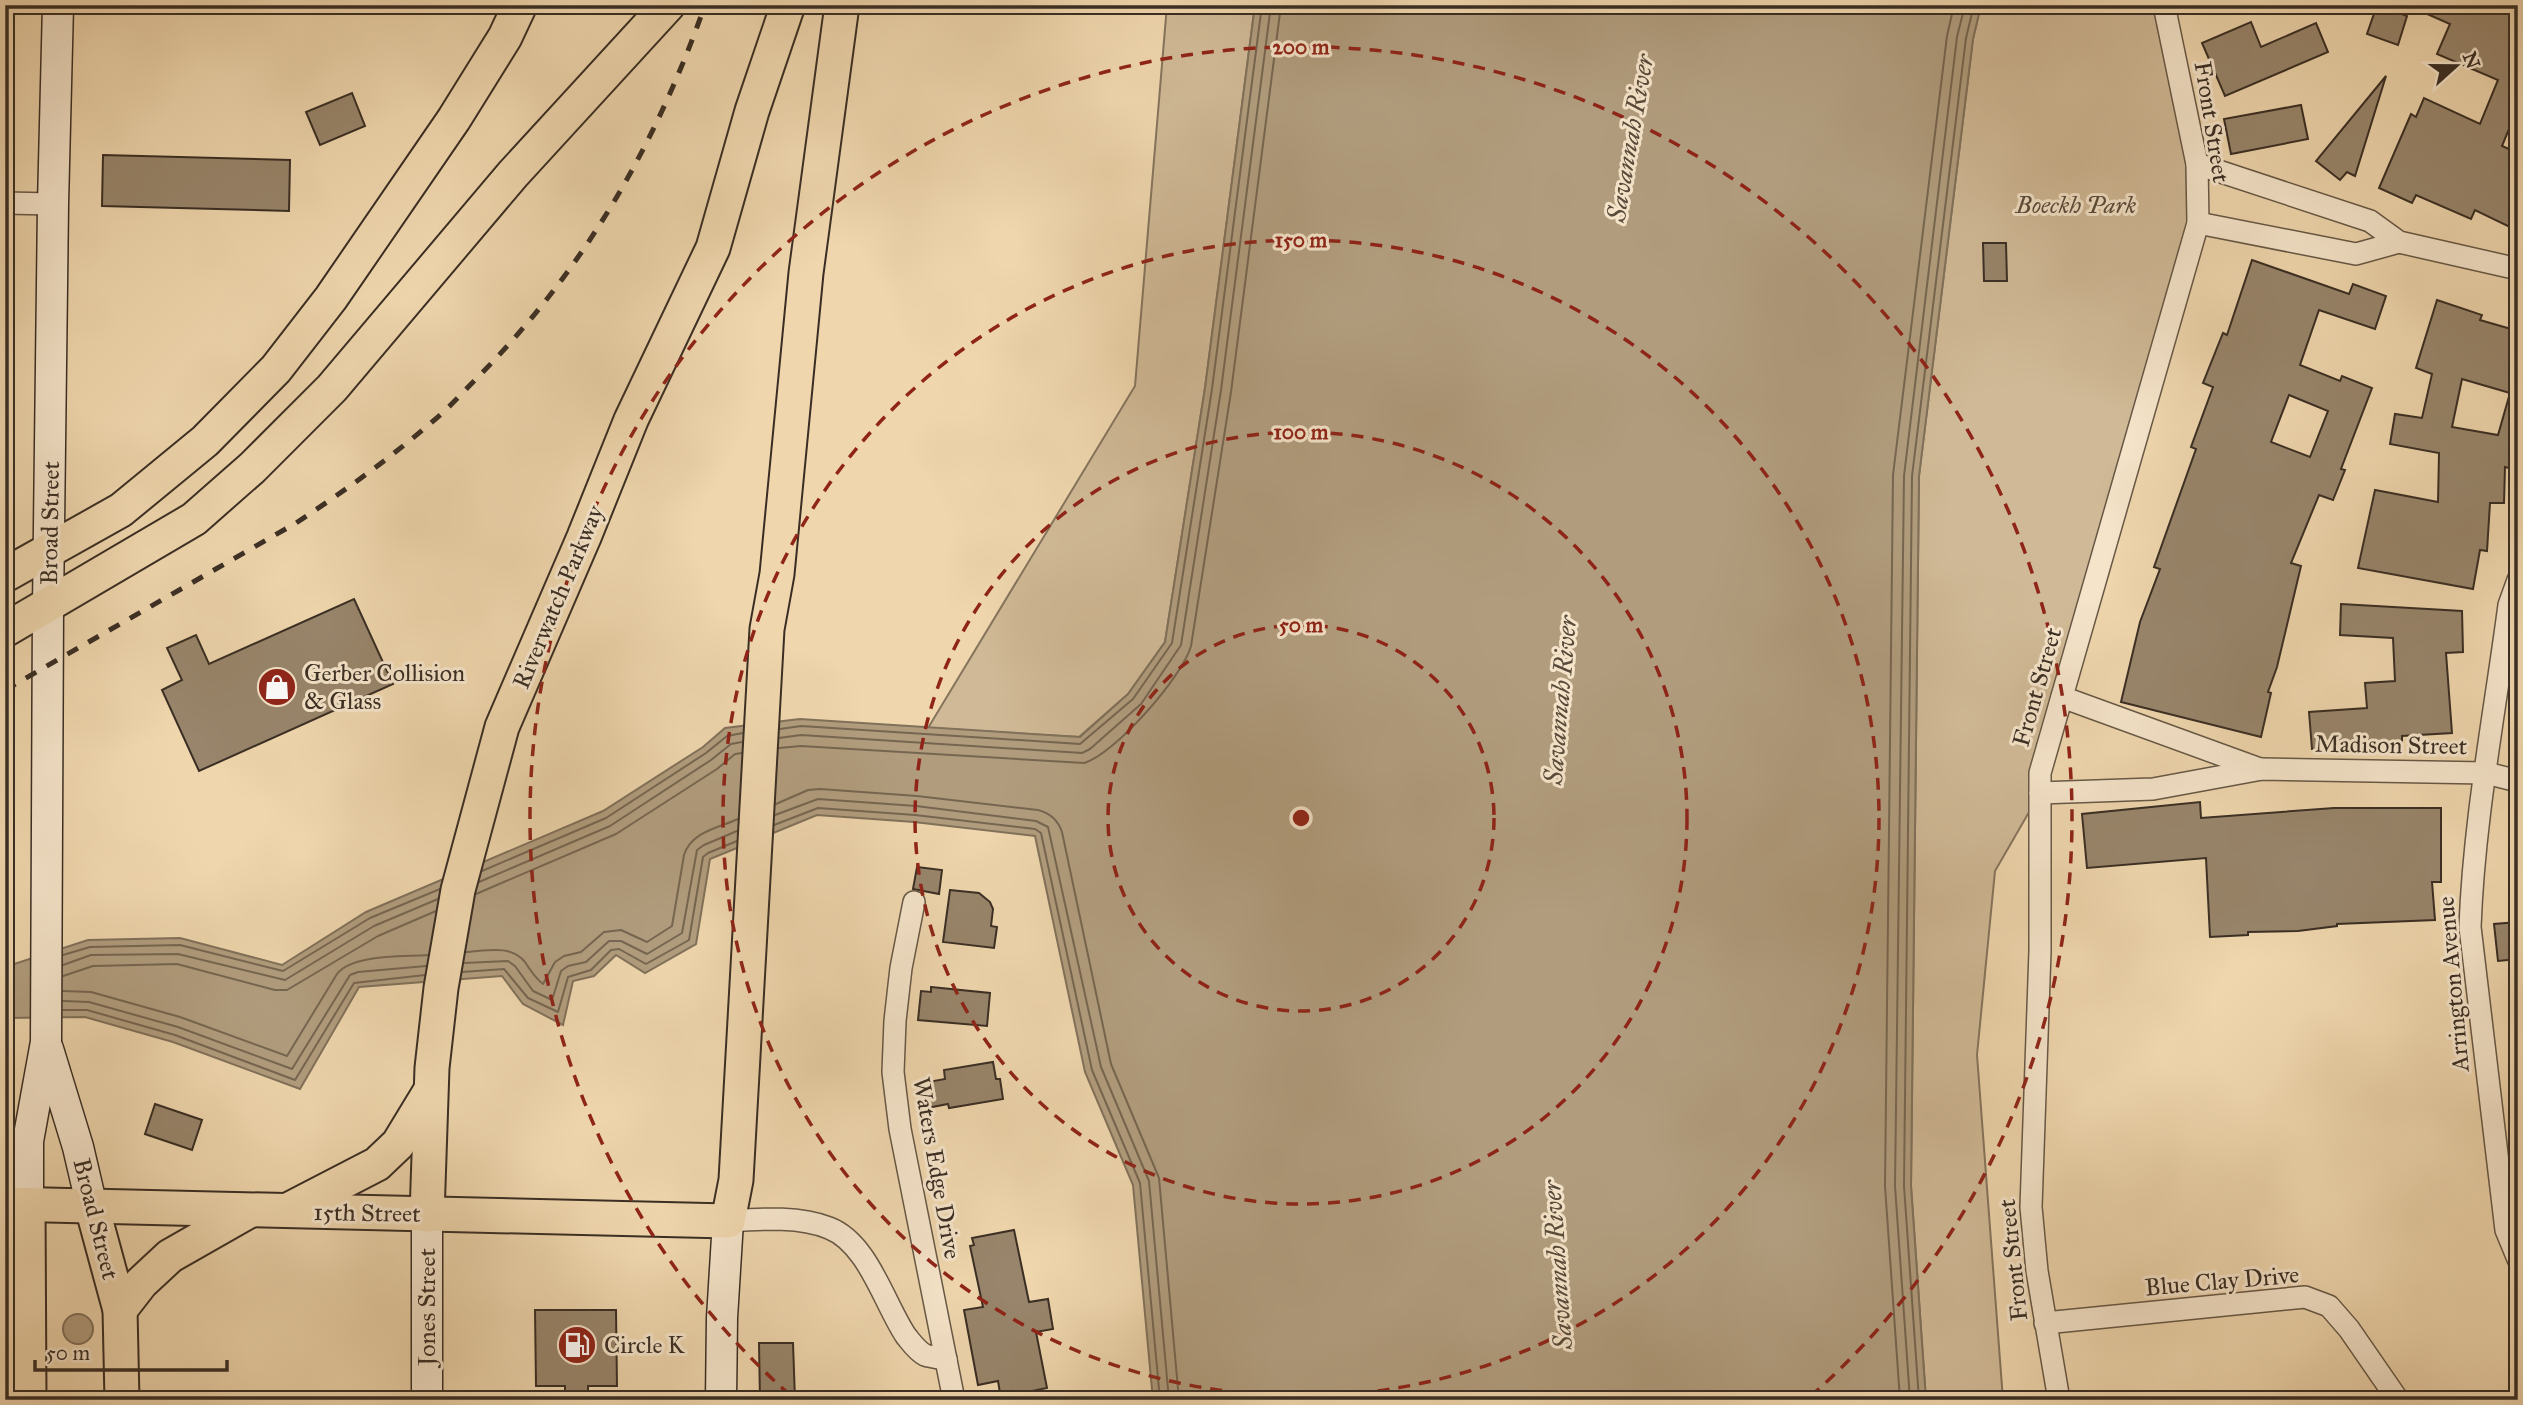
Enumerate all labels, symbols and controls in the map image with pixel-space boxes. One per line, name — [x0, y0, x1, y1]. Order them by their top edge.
north arrow — [2422, 32, 2492, 102]
text: 200 m — [1273, 34, 1330, 60]
text: N — [2458, 48, 2485, 72]
water label: Savannah River — [1599, 51, 1661, 225]
street label: Front Street — [2188, 59, 2236, 185]
park label: Boeckh Park — [2015, 190, 2137, 220]
text: 150 m — [1275, 227, 1327, 253]
text: 100 m — [1274, 419, 1329, 445]
street label: Broad Street — [34, 460, 66, 585]
street label: Riverwatch Parkway — [506, 500, 611, 693]
text: 50 m — [1279, 612, 1323, 638]
water label: Savannah River — [1537, 613, 1583, 787]
street label: Front Street — [2006, 624, 2068, 750]
place label: Gerber Collision & Glass — [304, 658, 465, 716]
shop icon: Gerber Collision & Glass — [256, 666, 298, 708]
street label: Madison Street — [2315, 729, 2468, 761]
centre of rings — [1289, 806, 1313, 830]
street label: Arrington Avenue — [2430, 895, 2476, 1074]
street label: Waters Edge Drive — [906, 1075, 968, 1261]
street label: Broad Street — [66, 1155, 126, 1283]
water label: Savannah River — [1535, 1178, 1579, 1352]
street label: 15th Street — [313, 1197, 421, 1229]
street label: Front Street — [1992, 1197, 2034, 1322]
street label: Jones Street — [412, 1247, 442, 1369]
street label: Blue Clay Drive — [2144, 1259, 2300, 1303]
fuel station icon: Circle K — [556, 1324, 598, 1366]
scale bar — [35, 1328, 228, 1372]
place label: Circle K — [604, 1330, 686, 1360]
text: 50 m — [46, 1340, 91, 1366]

